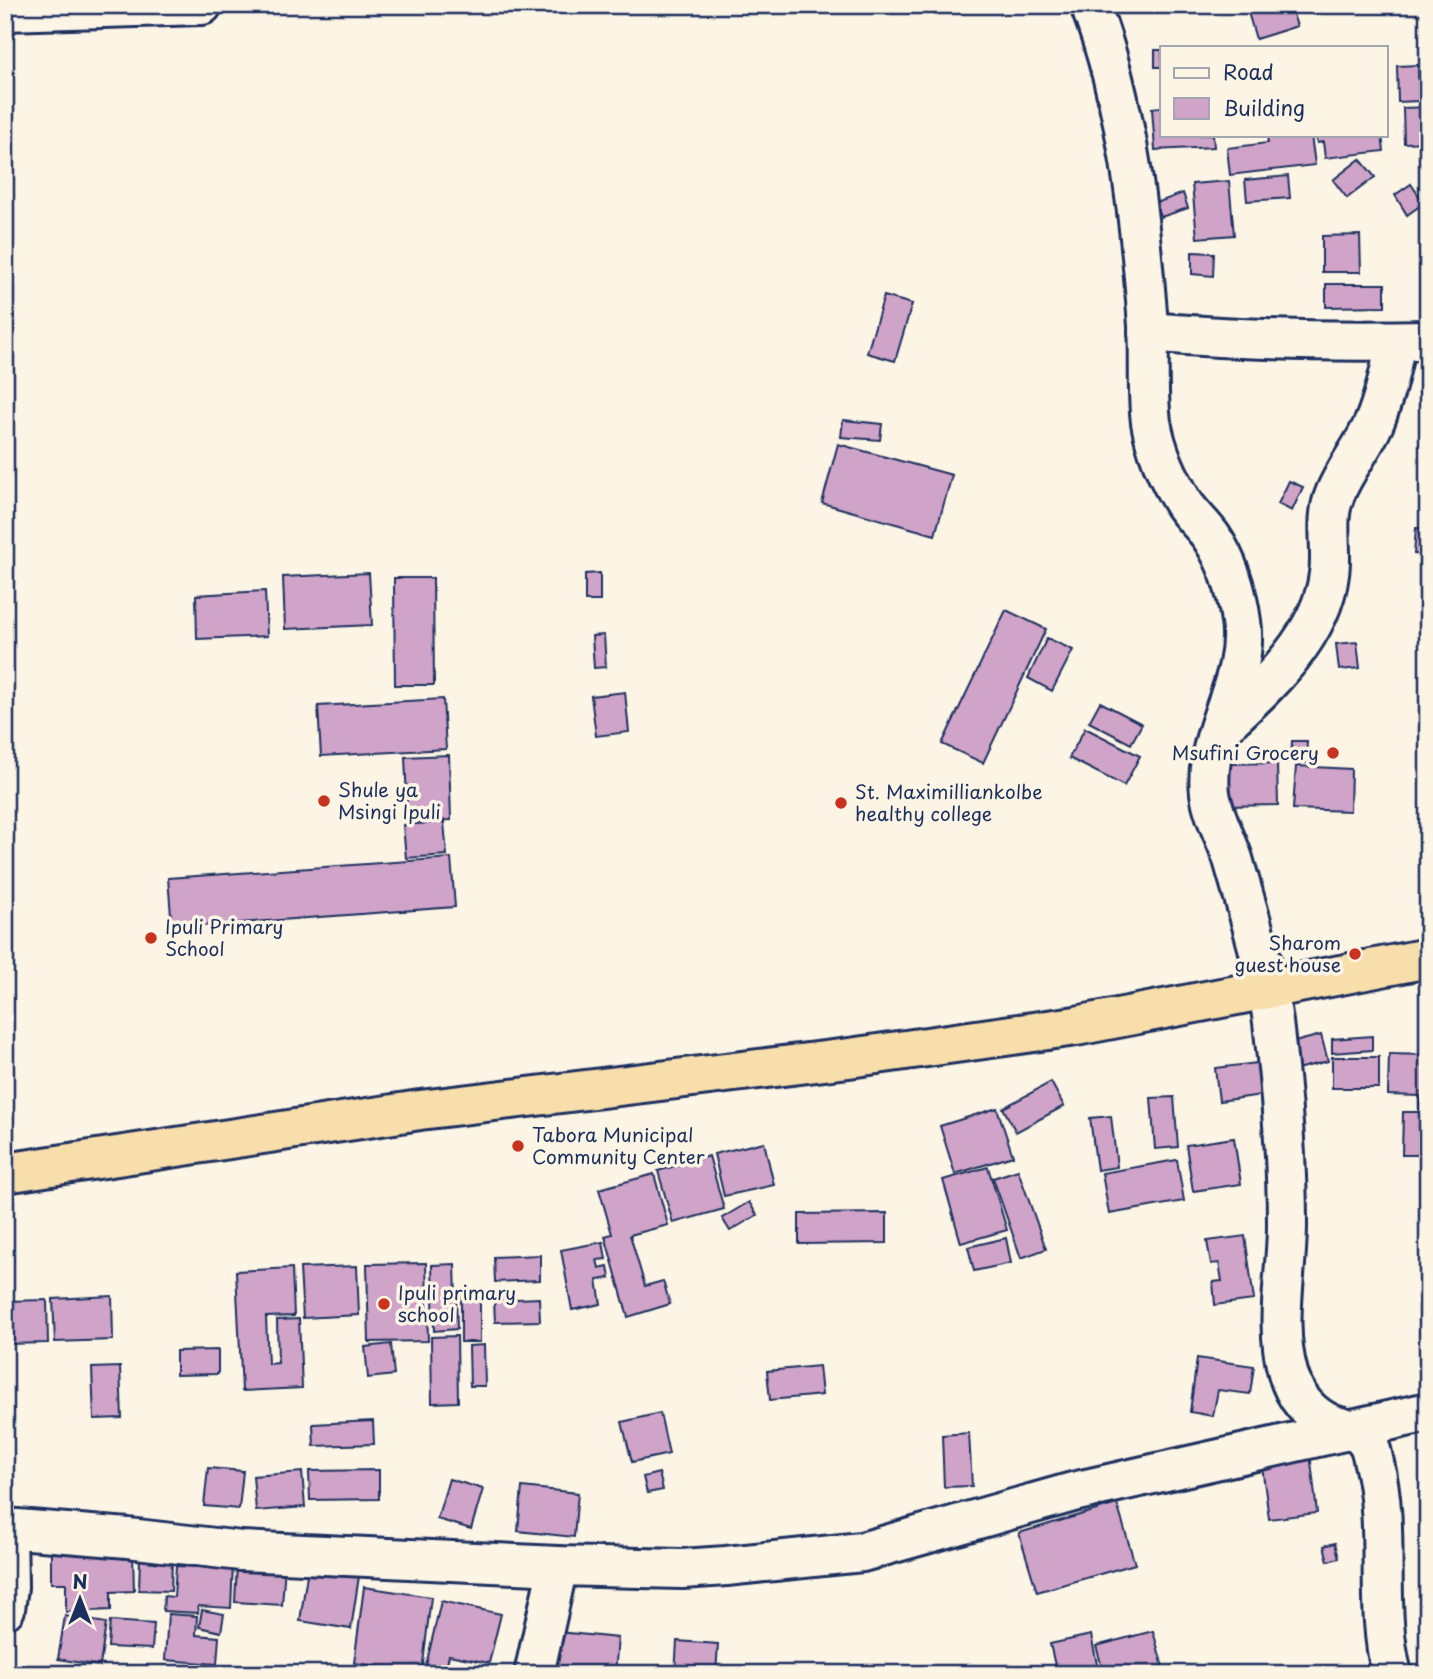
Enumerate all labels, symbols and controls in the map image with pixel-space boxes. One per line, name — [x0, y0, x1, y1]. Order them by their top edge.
legend — [1160, 46, 1388, 136]
text: Road — [1223, 55, 1274, 87]
text: Building — [1223, 91, 1305, 123]
place label: Msufini Grocery — [1172, 738, 1319, 766]
marker: Msufini Grocery — [1325, 745, 1341, 761]
place label: Shule ya Msingi Ipuli — [338, 775, 441, 825]
place label: St. Maximilliankolbe healthy college — [855, 777, 1043, 827]
marker: Shule ya Msingi Ipuli — [316, 793, 332, 809]
marker: St. Maximilliankolbe healthy college — [833, 795, 849, 811]
place label: Ipuli Primary School — [165, 912, 284, 962]
place label: Sharom guest house — [1235, 928, 1341, 978]
marker: Ipuli Primary School — [143, 930, 159, 946]
marker: Sharom guest house — [1347, 946, 1363, 962]
place label: Tabora Municipal Community Center — [532, 1120, 705, 1170]
marker: Tabora Municipal Community Center — [510, 1138, 526, 1154]
place label: Ipuli primary school — [398, 1278, 516, 1328]
marker: Ipuli primary school — [376, 1296, 392, 1312]
north arrow — [46, 1564, 116, 1634]
text: N — [72, 1567, 88, 1595]

